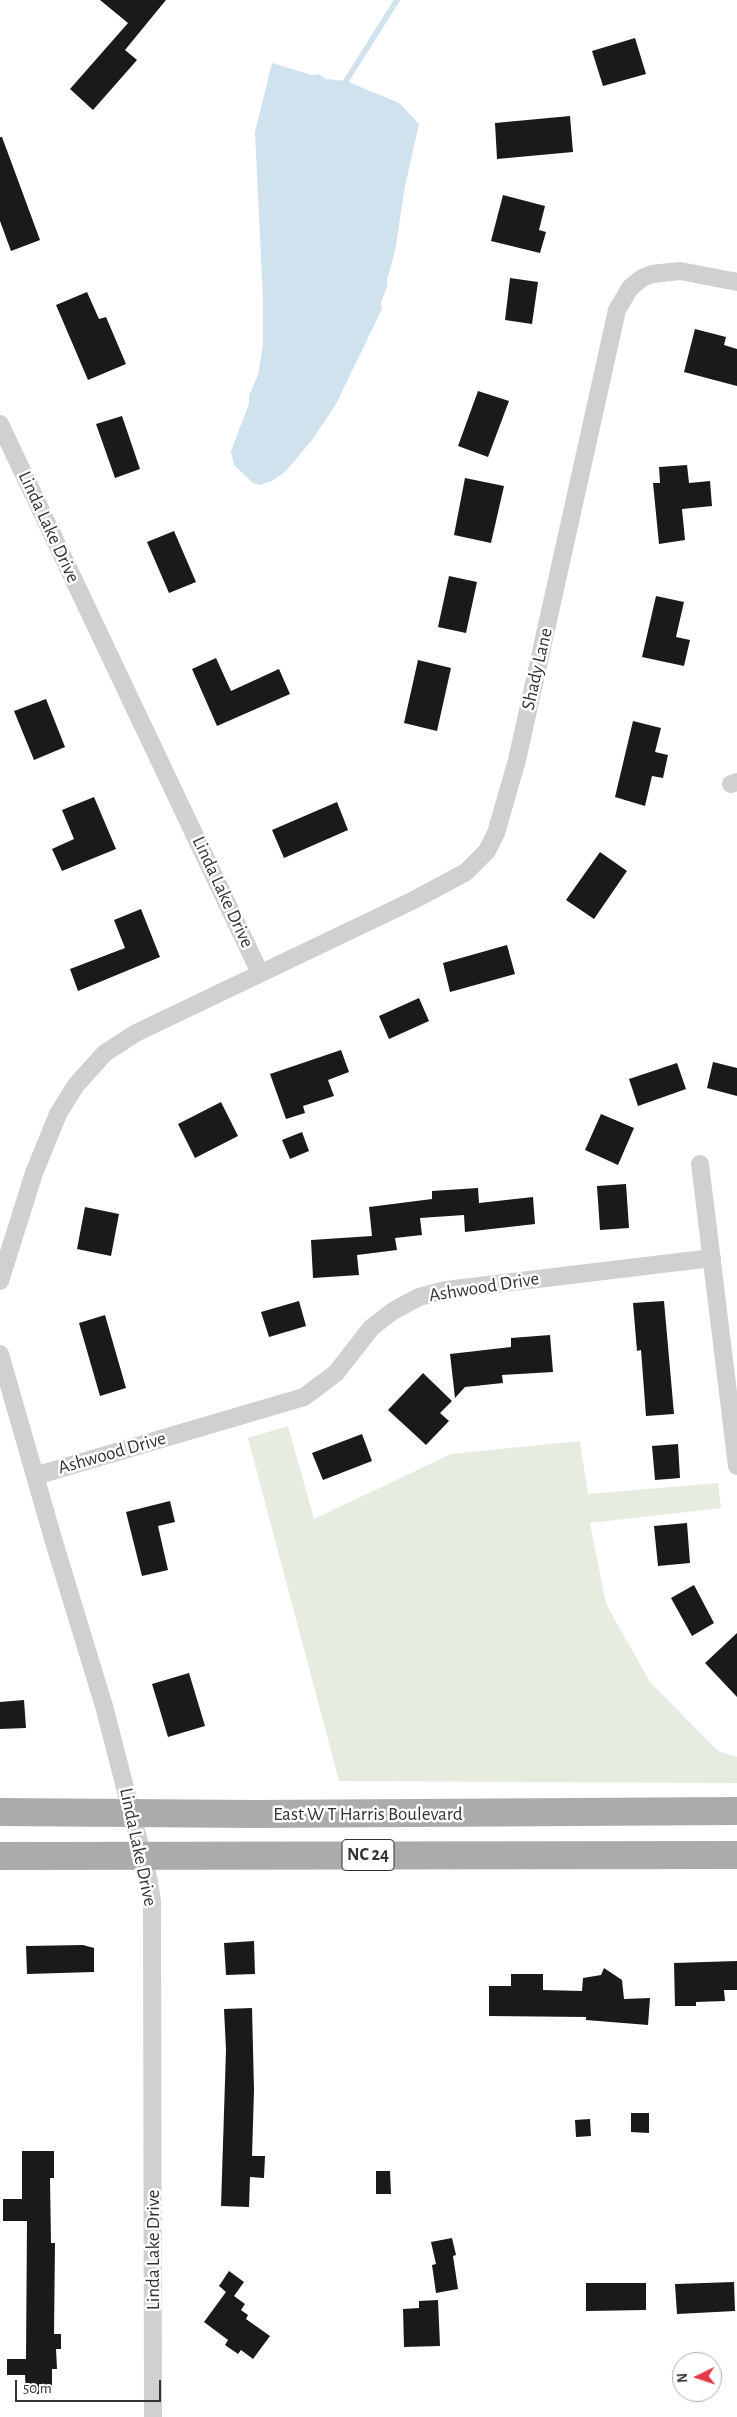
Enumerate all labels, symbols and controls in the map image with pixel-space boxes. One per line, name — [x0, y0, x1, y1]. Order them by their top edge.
street label: Linda Lake Drive — [13, 468, 85, 586]
street label: Shady Lane — [516, 626, 558, 712]
street label: Linda Lake Drive — [187, 833, 259, 951]
street label: Ashwood Drive — [427, 1267, 541, 1307]
street label: Ashwood Drive — [55, 1427, 169, 1479]
street label: Linda Lake Drive — [114, 1786, 162, 1908]
street label: East W T Harris Boulevard — [273, 1803, 463, 1825]
road number: NC 24 — [342, 1840, 394, 1870]
street label: Linda Lake Drive — [142, 2190, 164, 2310]
north arrow — [672, 2352, 722, 2402]
scale bar — [18, 2370, 164, 2402]
text: N — [676, 2373, 690, 2383]
text: 50 m — [23, 2381, 52, 2396]

